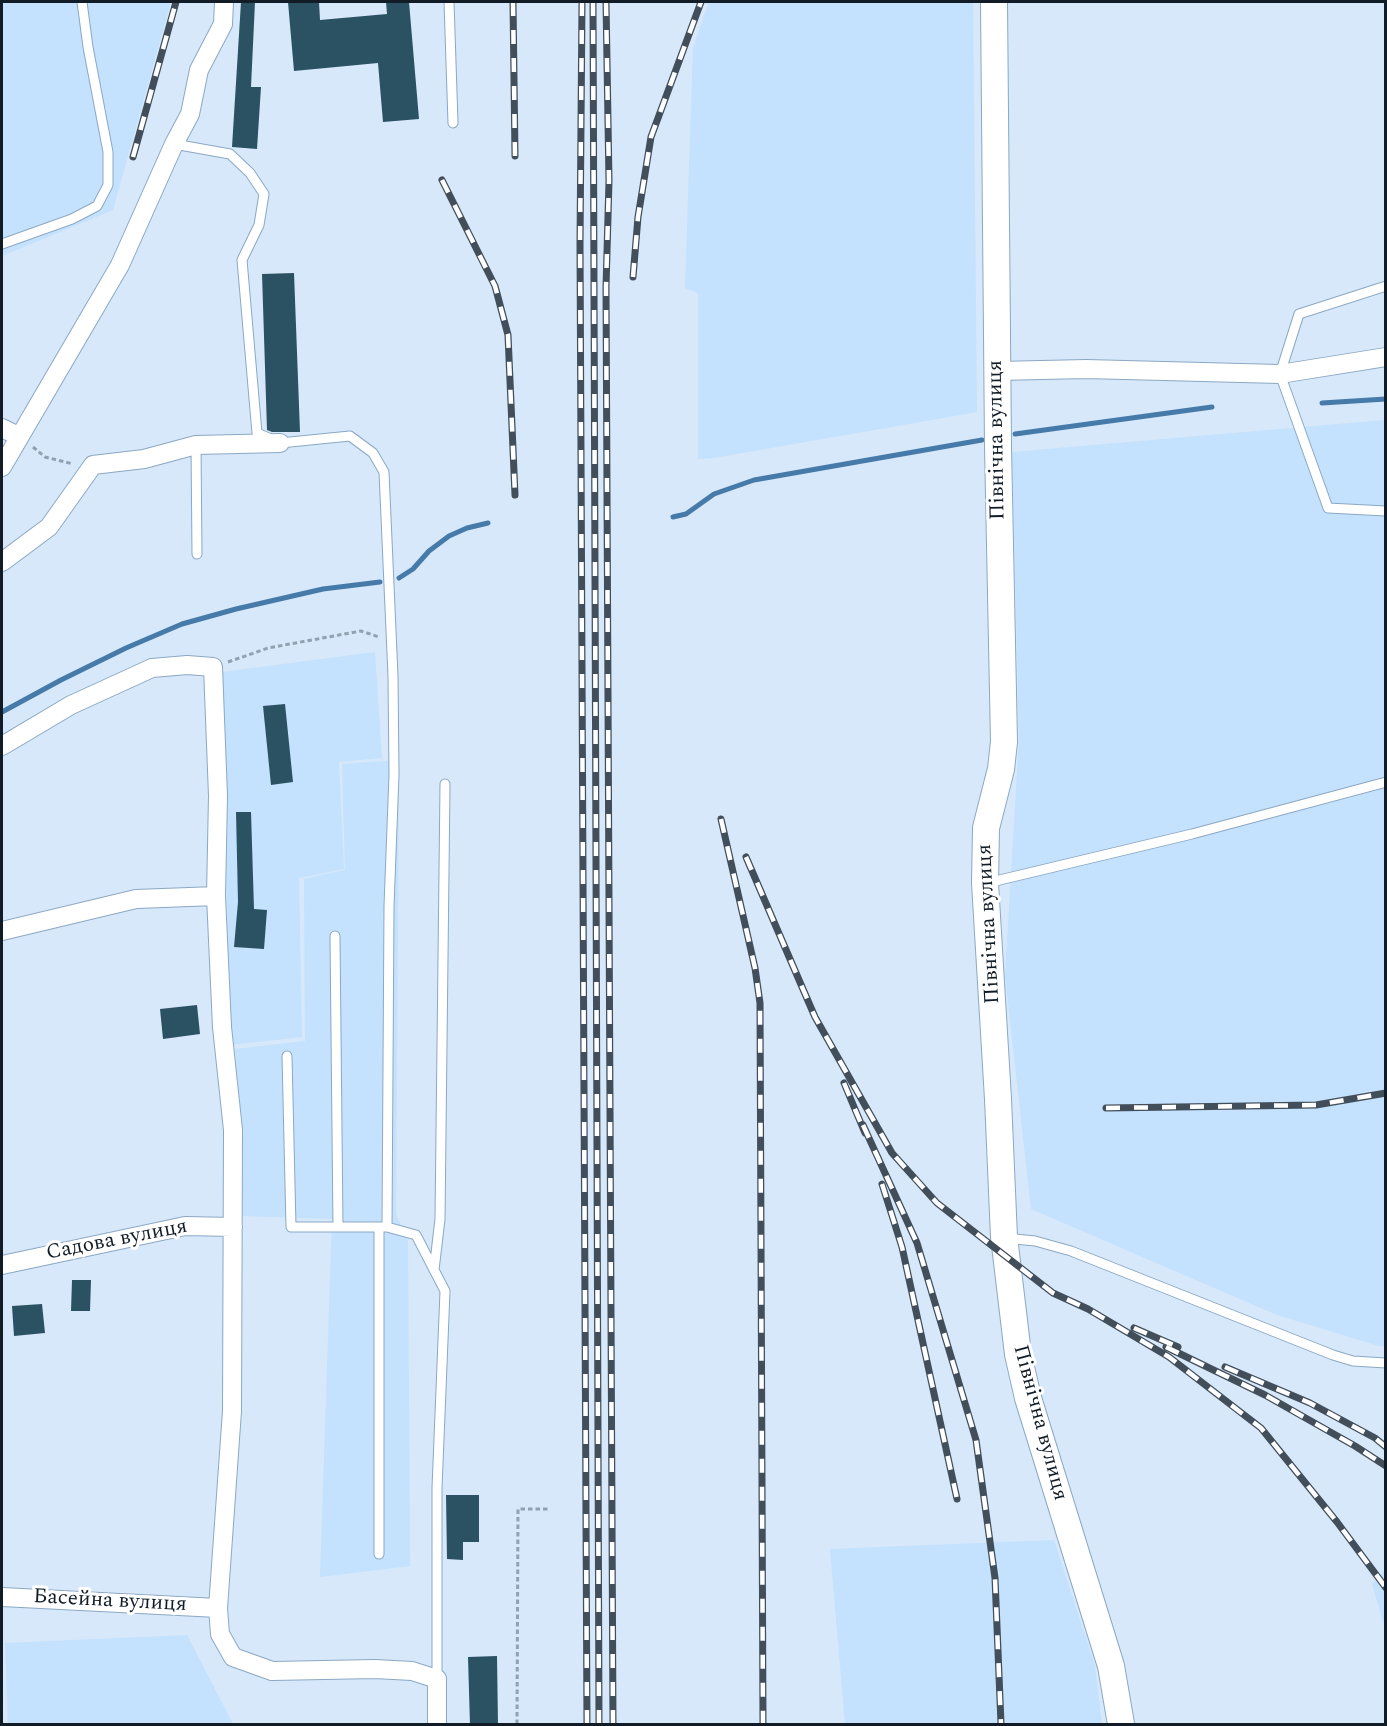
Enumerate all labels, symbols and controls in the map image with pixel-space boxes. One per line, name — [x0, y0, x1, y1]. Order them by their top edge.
street label: Північна вулиця — [984, 360, 1012, 520]
street label: Північна вулиця — [973, 843, 1007, 1005]
street label: Садова вулиця — [44, 1215, 190, 1267]
street label: Північна вулиця — [1006, 1342, 1072, 1504]
street label: Басейна вулиця — [33, 1585, 187, 1619]

